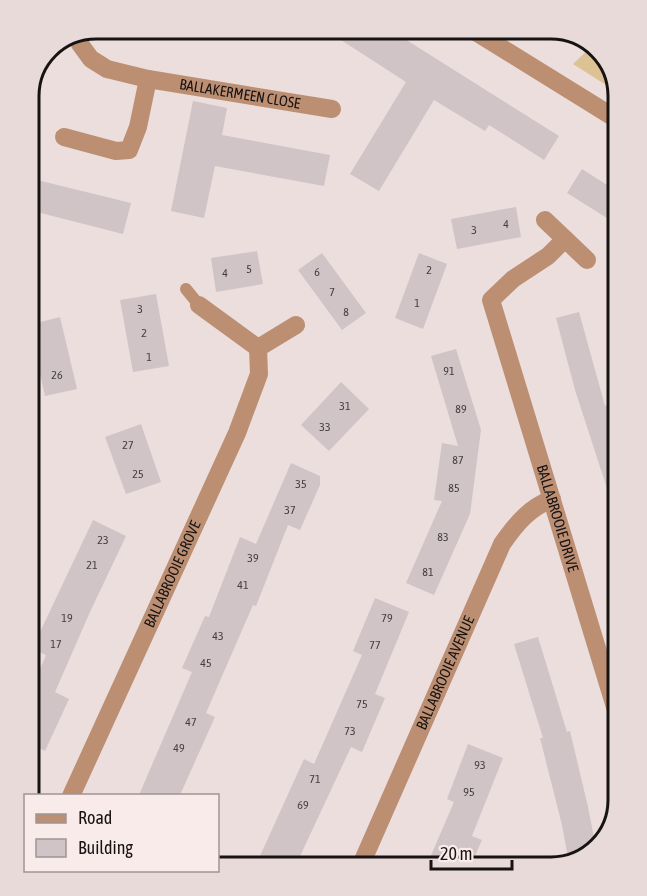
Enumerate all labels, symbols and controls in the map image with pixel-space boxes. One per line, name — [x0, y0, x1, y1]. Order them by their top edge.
street label: BALLAKERMEEN CLOSE — [178, 75, 302, 112]
house number: 4 — [503, 217, 509, 231]
house number: 3 — [471, 223, 477, 237]
house number: 5 — [246, 262, 252, 276]
house number: 2 — [426, 263, 432, 277]
house number: 6 — [314, 265, 320, 279]
house number: 4 — [222, 266, 228, 280]
house number: 7 — [329, 285, 335, 299]
house number: 1 — [414, 296, 420, 310]
house number: 3 — [137, 302, 143, 316]
house number: 8 — [343, 305, 349, 319]
house number: 2 — [141, 326, 147, 340]
house number: 1 — [146, 350, 152, 364]
house number: 91 — [443, 364, 455, 378]
house number: 26 — [51, 368, 63, 382]
house number: 31 — [339, 399, 351, 413]
house number: 89 — [455, 402, 467, 416]
house number: 33 — [319, 420, 331, 434]
house number: 27 — [122, 438, 134, 452]
house number: 87 — [452, 453, 464, 467]
street label: BALLABROOIE DRIVE — [534, 462, 582, 574]
house number: 25 — [132, 467, 144, 481]
house number: 35 — [295, 477, 307, 491]
house number: 85 — [448, 481, 460, 495]
house number: 37 — [284, 503, 296, 517]
street label: BALLABROOIE GROVE — [140, 517, 204, 630]
house number: 83 — [437, 530, 449, 544]
house number: 23 — [97, 533, 109, 547]
house number: 39 — [247, 551, 259, 565]
house number: 21 — [86, 558, 98, 572]
house number: 81 — [422, 565, 434, 579]
house number: 41 — [237, 578, 249, 592]
house number: 19 — [61, 611, 73, 625]
house number: 79 — [381, 611, 393, 625]
street label: BALLABROOIE AVENUE — [412, 613, 478, 732]
house number: 43 — [212, 629, 224, 643]
house number: 17 — [50, 637, 62, 651]
house number: 77 — [369, 638, 381, 652]
house number: 45 — [200, 656, 212, 670]
house number: 75 — [356, 697, 368, 711]
house number: 47 — [185, 715, 197, 729]
house number: 73 — [344, 724, 356, 738]
house number: 49 — [173, 741, 185, 755]
house number: 93 — [474, 758, 486, 772]
house number: 71 — [309, 772, 321, 786]
house number: 95 — [463, 785, 475, 799]
legend — [24, 794, 219, 872]
house number: 69 — [297, 798, 309, 812]
text: Road — [78, 807, 112, 828]
scale bar — [431, 833, 512, 871]
text: Building — [78, 837, 133, 858]
text: 20 m — [440, 843, 472, 864]

